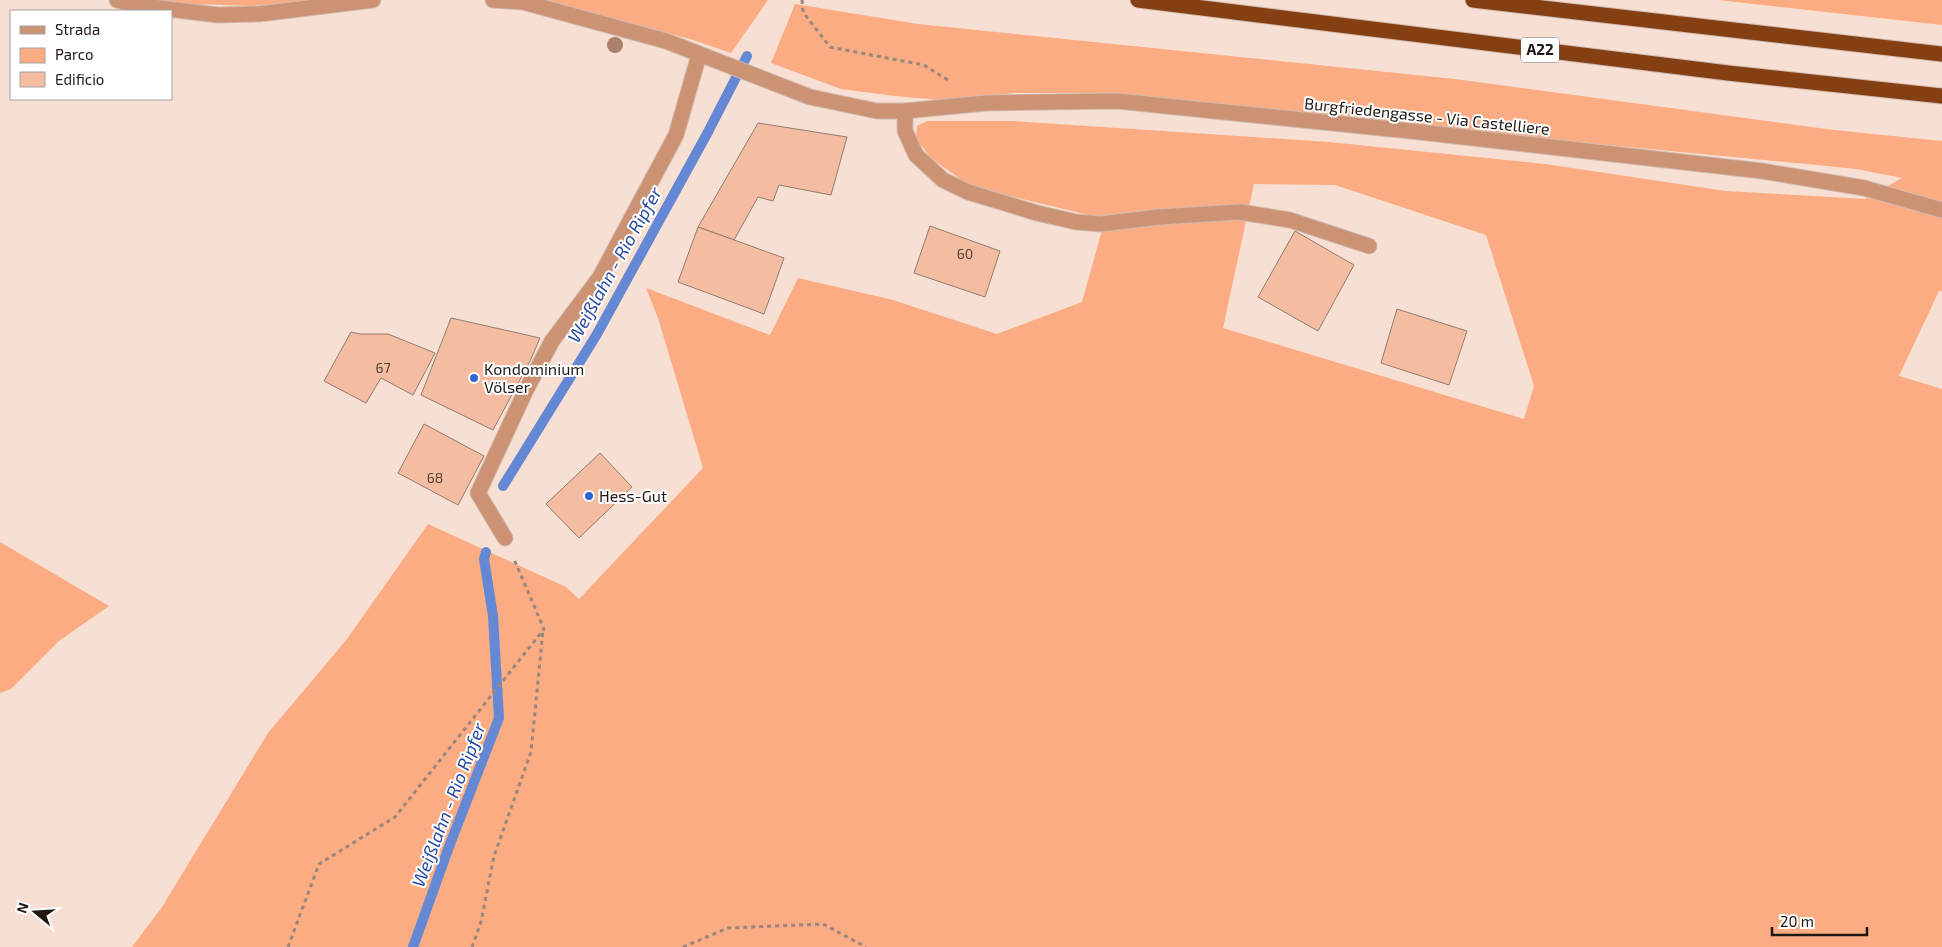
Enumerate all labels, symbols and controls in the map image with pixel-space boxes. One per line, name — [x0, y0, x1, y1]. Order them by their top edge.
legend — [10, 10, 172, 100]
text: Strada — [55, 20, 100, 38]
road number: A22 — [1521, 38, 1559, 62]
text: Parco — [55, 45, 94, 63]
text: Edificio — [55, 70, 104, 88]
street label: Burgfriedengasse - Via Castelliere — [1303, 93, 1551, 138]
water label: Weißlahn - Rio Ripfer — [562, 182, 666, 346]
house number: 60 — [957, 245, 973, 262]
house number: 67 — [375, 359, 391, 376]
place label: Kondominium Völser — [484, 359, 584, 396]
marker: Kondominium Völser — [468, 372, 480, 384]
house number: 68 — [427, 469, 443, 486]
place label: Hess-Gut — [599, 486, 667, 505]
marker: Hess-Gut — [583, 490, 595, 502]
water label: Weißlahn - Rio Ripfer — [407, 718, 490, 890]
north arrow — [10, 887, 60, 937]
text: N — [13, 900, 32, 915]
scale bar — [1772, 904, 1867, 936]
text: 20 m — [1780, 912, 1814, 930]

